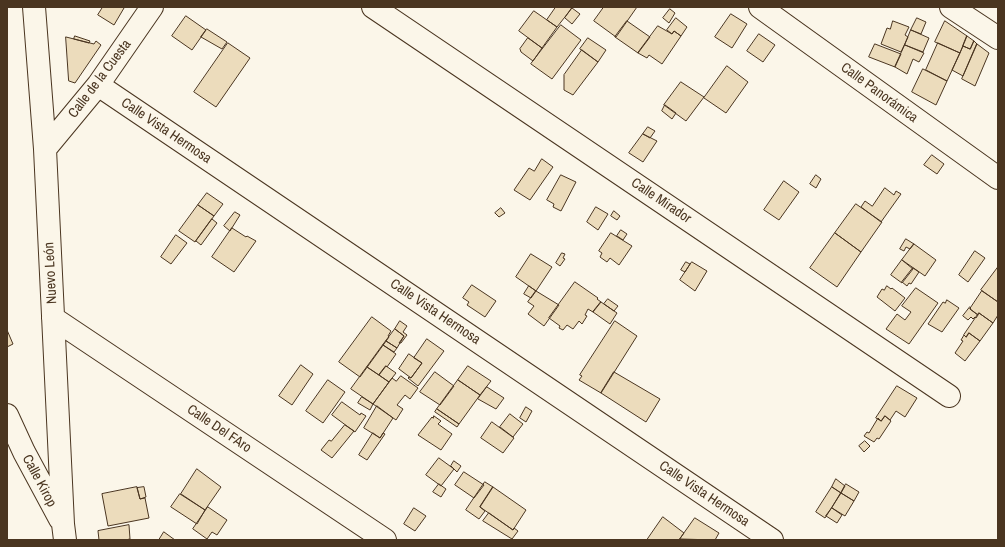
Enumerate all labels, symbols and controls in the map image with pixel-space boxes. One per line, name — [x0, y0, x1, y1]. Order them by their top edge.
street label: Calle de la Cuesta — [65, 36, 135, 122]
street label: Calle Panorámica — [837, 59, 921, 127]
street label: Calle Vista Hermosa — [118, 95, 214, 167]
street label: Calle Mirador — [628, 175, 694, 227]
street label: Nuevo León — [41, 242, 61, 304]
street label: Calle Vista Hermosa — [387, 276, 483, 348]
street label: Calle Del FAro — [184, 401, 254, 457]
street label: Calle Kirop — [18, 452, 60, 510]
street label: Calle Vista Hermosa — [656, 458, 752, 530]

